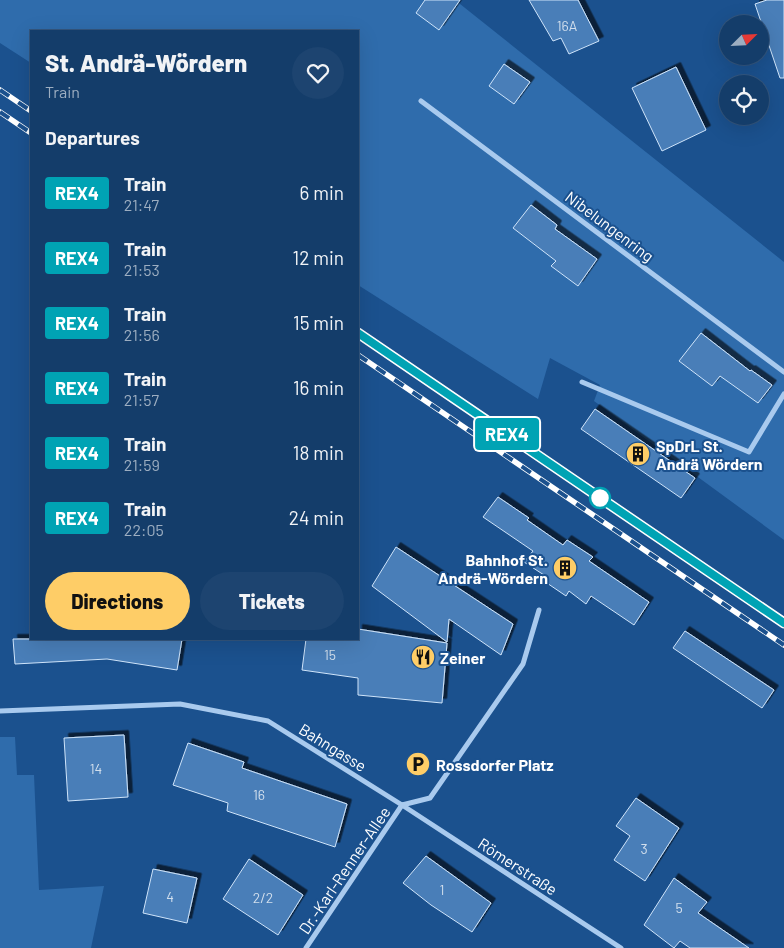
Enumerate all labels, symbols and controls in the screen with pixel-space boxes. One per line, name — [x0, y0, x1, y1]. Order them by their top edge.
north arrow — [719, 15, 769, 65]
map controls — [719, 15, 769, 125]
house number: 16A — [557, 17, 578, 34]
button: heart — [292, 47, 344, 99]
text: St. Andrä-Wördern — [45, 48, 247, 77]
button: locate — [719, 75, 769, 125]
text: Train — [45, 82, 80, 101]
text: Departures — [45, 126, 140, 149]
text: Train — [124, 172, 166, 195]
text: 6 min — [300, 181, 344, 204]
text: REX4 — [55, 182, 99, 204]
street label: Nibelungenring — [562, 187, 658, 265]
text: 21:47 — [124, 195, 159, 214]
text: Train — [124, 237, 166, 260]
text: 12 min — [293, 246, 344, 269]
text: REX4 — [55, 247, 99, 269]
text: 21:53 — [124, 260, 160, 279]
text: Train — [124, 302, 166, 325]
text: 15 min — [293, 311, 344, 334]
text: REX4 — [55, 312, 99, 334]
text: 21:56 — [124, 325, 160, 344]
text: Train — [124, 367, 166, 390]
text: 16 min — [293, 376, 344, 399]
text: REX4 — [55, 377, 99, 399]
text: 21:57 — [124, 390, 159, 409]
line badge: REX4 — [472, 418, 542, 450]
text: REX4 — [485, 423, 529, 445]
text: Train — [124, 432, 166, 455]
place label: SpDrL St. Andrä Wördern — [656, 436, 763, 473]
text: 18 min — [293, 441, 344, 464]
building icon: SpDrL St. Andrä Wördern — [625, 441, 651, 467]
text: REX4 — [55, 442, 99, 464]
text: 21:59 — [124, 455, 160, 474]
unlabelled marker — [589, 487, 611, 509]
text: Train — [124, 497, 166, 520]
text: 24 min — [289, 506, 344, 529]
text: REX4 — [55, 507, 99, 529]
text: 22:05 — [124, 520, 164, 539]
place label: Bahnhof St. Andrä-Wördern — [438, 550, 548, 587]
building icon: Bahnhof St. Andrä-Wördern — [552, 555, 578, 581]
button: Directions — [45, 572, 190, 630]
button: Tickets — [200, 572, 344, 630]
restaurant icon: Zeiner — [410, 644, 436, 670]
house number: 15 — [324, 646, 336, 663]
place label: Zeiner — [440, 648, 485, 667]
street label: Bahngasse — [296, 719, 370, 775]
parking icon: Rossdorfer Platz — [405, 751, 431, 777]
place label: Rossdorfer Platz — [436, 755, 554, 774]
house number: 14 — [90, 760, 102, 777]
house number: 16 — [253, 786, 265, 803]
street label: Dr.-Karl-Renner-Allee — [294, 803, 394, 937]
street label: Römerstraße — [475, 833, 561, 899]
house number: 3 — [640, 840, 648, 857]
house number: 1 — [440, 881, 444, 898]
house number: 4 — [166, 888, 174, 905]
house number: 2/2 — [253, 889, 273, 906]
house number: 5 — [675, 899, 683, 916]

